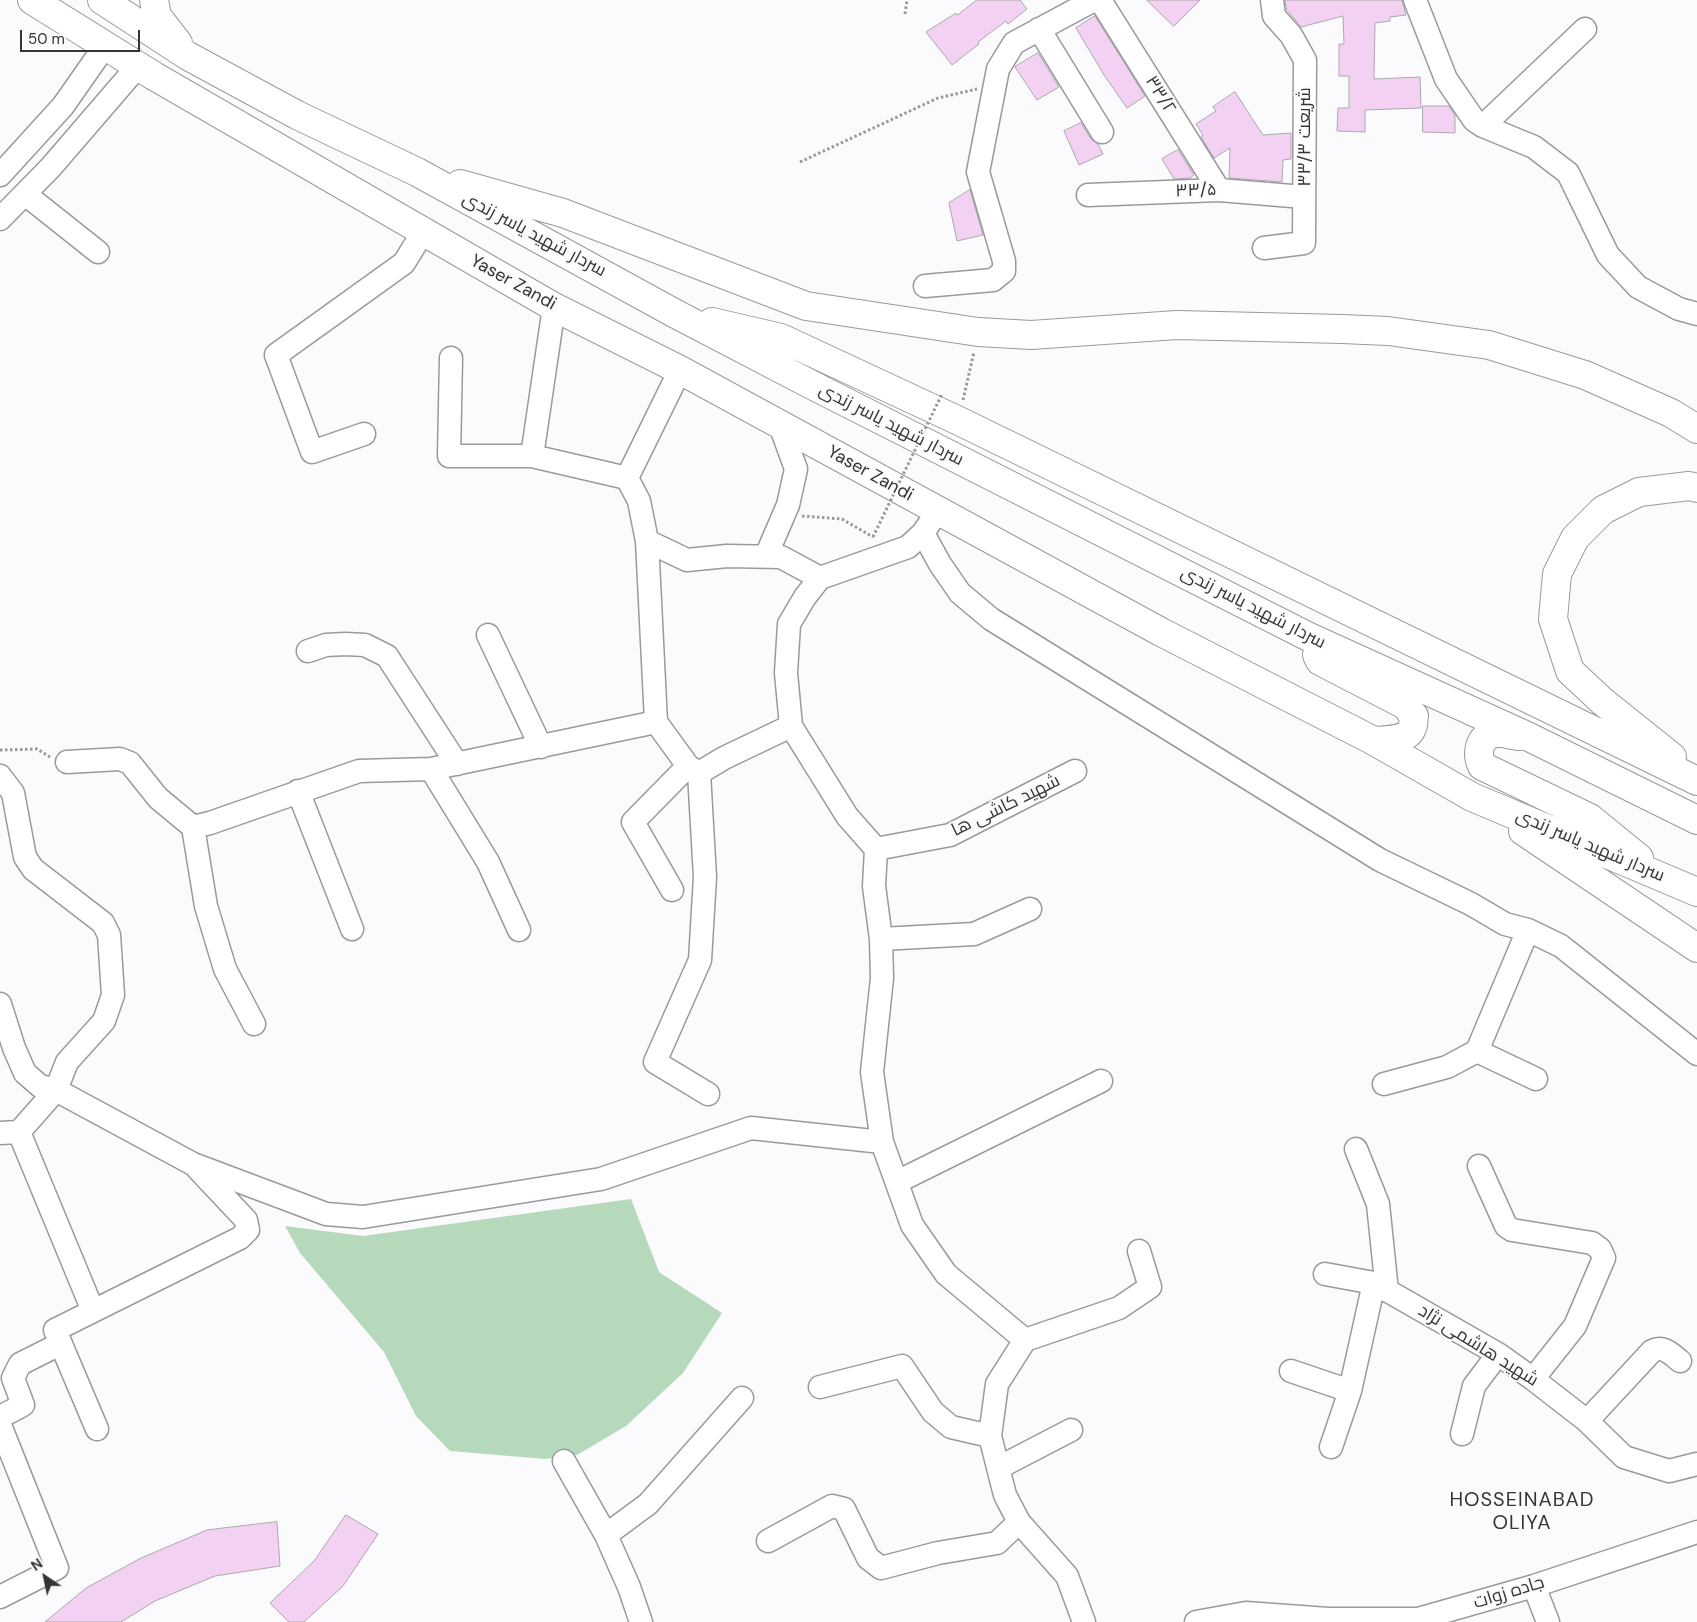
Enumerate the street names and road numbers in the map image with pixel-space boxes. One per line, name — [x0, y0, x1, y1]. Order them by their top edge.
street label: ۳۳/۲ — [1140, 72, 1180, 118]
street label: شریعت ۳۳/۳ — [1294, 87, 1316, 187]
street label: ۳۳/۵ — [1175, 179, 1217, 203]
street label: سردار شهید یاسر زندی — [458, 188, 610, 282]
street label: Yaser Zandi — [466, 251, 560, 315]
street label: سردار شهید یاسر زندی — [815, 379, 967, 471]
street label: Yaser Zandi — [823, 442, 917, 506]
street label: سردار شهید یاسر زندی — [1177, 562, 1329, 654]
street label: شهید کاشی ها — [948, 770, 1064, 842]
street label: سردار شهید یاسر زندی — [1512, 805, 1668, 887]
street label: شهید هاشمی نژاد — [1414, 1300, 1542, 1392]
street label: جاده زوات — [1471, 1572, 1547, 1614]

